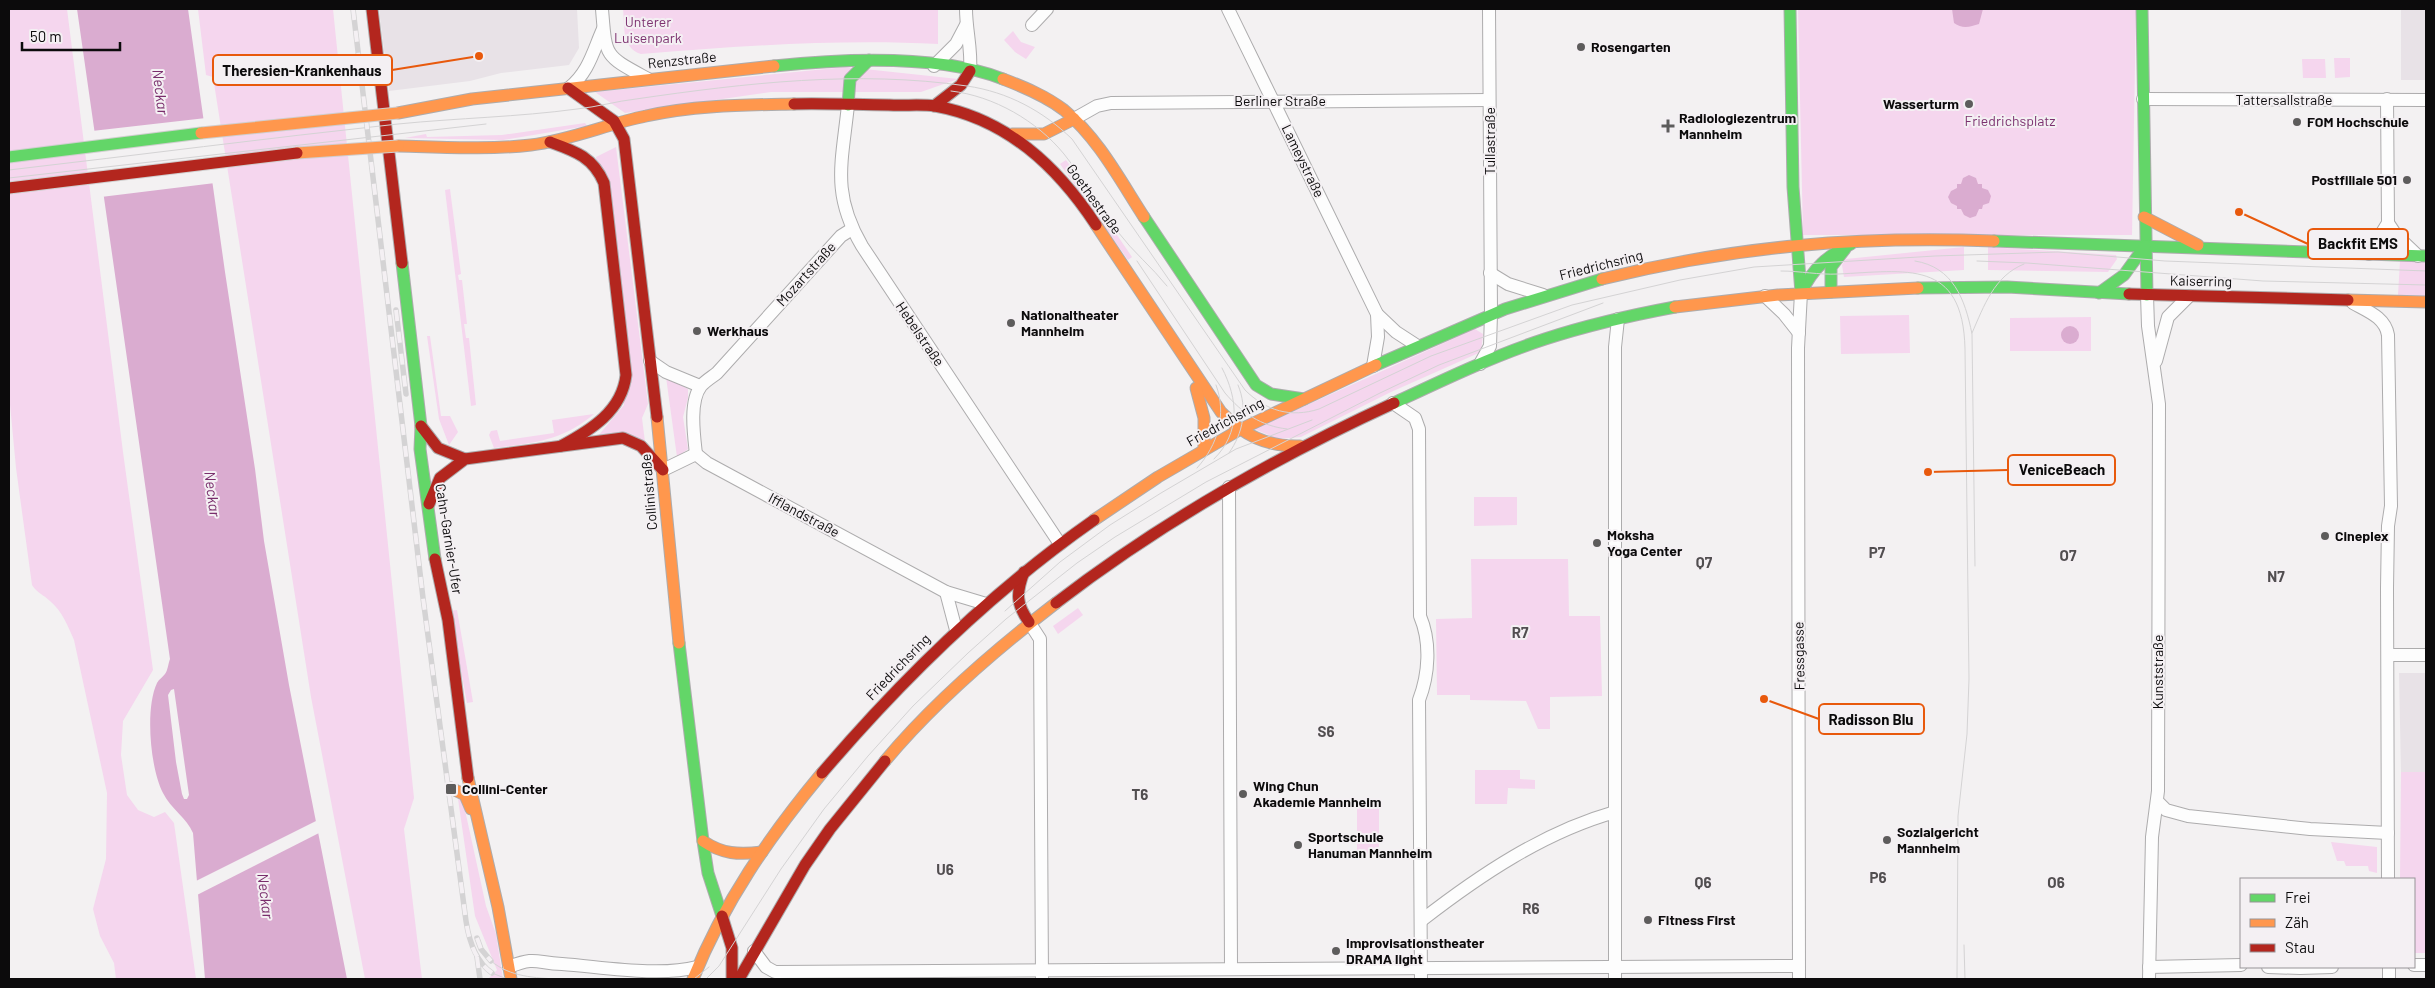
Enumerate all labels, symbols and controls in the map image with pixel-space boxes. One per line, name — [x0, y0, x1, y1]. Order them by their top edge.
park label: Unterer Luisenpark — [614, 13, 682, 46]
scale bar — [22, 20, 120, 52]
text: 50 m — [30, 27, 62, 45]
place label: Rosengarten — [1591, 38, 1671, 55]
marker: Rosengarten — [1575, 41, 1587, 53]
street label: Renzstraße — [647, 47, 717, 72]
callout: Theresien-Krankenhaus — [213, 55, 392, 85]
text: Theresien-Krankenhaus — [222, 61, 382, 79]
water label: Neckar — [149, 68, 173, 116]
street label: Tattersallstraße — [2236, 91, 2332, 108]
street label: Berliner Straße — [1234, 92, 1326, 109]
place label: Wasserturm — [1883, 95, 1959, 112]
marker: Wasserturm — [1963, 98, 1975, 110]
street label: Tullastraße — [1481, 107, 1498, 175]
place label: Radiologiezentrum Mannheim — [1679, 109, 1797, 142]
park label: Friedrichsplatz — [1964, 112, 2056, 129]
place label: FOM Hochschule — [2307, 113, 2409, 130]
marker: FOM Hochschule — [2291, 116, 2303, 128]
marker: Radiologiezentrum Mannheim — [1661, 119, 1675, 133]
street label: Lameystraße — [1278, 121, 1328, 200]
street label: Goethestraße — [1063, 160, 1126, 237]
place label: Postfiliale 501 — [2311, 171, 2397, 188]
marker: Postfiliale 501 — [2401, 174, 2413, 186]
callout: Backfit EMS — [2308, 229, 2408, 259]
text: Backfit EMS — [2318, 234, 2398, 252]
street label: Mozartstraße — [772, 238, 839, 309]
street label: Friedrichsring — [1557, 246, 1644, 283]
street label: Kaiserring — [2170, 271, 2232, 290]
street label: Hebelstraße — [893, 298, 948, 369]
place label: Nationaltheater Mannheim — [1021, 306, 1119, 339]
marker: Nationaltheater Mannheim — [1005, 317, 1017, 329]
place label: Werkhaus — [707, 322, 769, 339]
marker: Werkhaus — [691, 325, 703, 337]
street label: Friedrichsring — [1183, 393, 1266, 450]
street label: Collinistraße — [637, 453, 660, 531]
callout: VeniceBeach — [2008, 455, 2115, 485]
text: VeniceBeach — [2019, 460, 2105, 478]
water label: Neckar — [201, 470, 225, 518]
street label: Cahn-Garnier-Ufer — [432, 482, 467, 596]
street label: Ifflandstraße — [766, 489, 843, 540]
place label: Moksha Yoga Center — [1607, 526, 1683, 559]
place label: Cineplex — [2335, 527, 2389, 544]
marker: Cineplex — [2319, 530, 2331, 542]
marker: Moksha Yoga Center — [1591, 537, 1603, 549]
district label: P7 — [1869, 543, 1886, 561]
district label: O7 — [2060, 546, 2077, 564]
district label: Q7 — [1696, 553, 1713, 571]
district label: N7 — [2267, 567, 2285, 585]
street label: Fressgasse — [1789, 621, 1808, 691]
district label: R7 — [1512, 623, 1529, 641]
street label: Friedrichsring — [862, 630, 933, 703]
street label: Kunststraße — [2149, 635, 2166, 709]
callout: Radisson Blu — [1819, 704, 1924, 734]
text: Radisson Blu — [1828, 710, 1914, 728]
district label: S6 — [1318, 722, 1334, 740]
place label: Wing Chun Akademie Mannheim — [1253, 777, 1382, 810]
place label: Collini-Center — [462, 780, 548, 797]
marker: Collini-Center — [444, 782, 458, 796]
district label: T6 — [1132, 785, 1148, 803]
marker: Wing Chun Akademie Mannheim — [1237, 788, 1249, 800]
place label: Sozialgericht Mannheim — [1897, 823, 1979, 856]
place label: Sportschule Hanuman Mannheim — [1308, 828, 1433, 861]
marker: Sozialgericht Mannheim — [1881, 834, 1893, 846]
marker: Sportschule Hanuman Mannheim — [1292, 839, 1304, 851]
district label: U6 — [936, 860, 954, 878]
district label: P6 — [1869, 868, 1887, 886]
water label: Neckar — [254, 872, 278, 920]
district label: Q6 — [1695, 873, 1711, 891]
district label: O6 — [2047, 873, 2065, 891]
legend — [2240, 878, 2415, 968]
text: Frei — [2285, 888, 2311, 906]
district label: R6 — [1522, 899, 1540, 917]
place label: Fitness First — [1658, 911, 1736, 928]
text: Zäh — [2285, 913, 2309, 931]
marker: Fitness First — [1642, 914, 1654, 926]
place label: Improvisationstheater DRAMA light — [1346, 934, 1485, 967]
text: Stau — [2285, 938, 2315, 956]
marker: Improvisationstheater DRAMA light — [1330, 945, 1342, 957]

